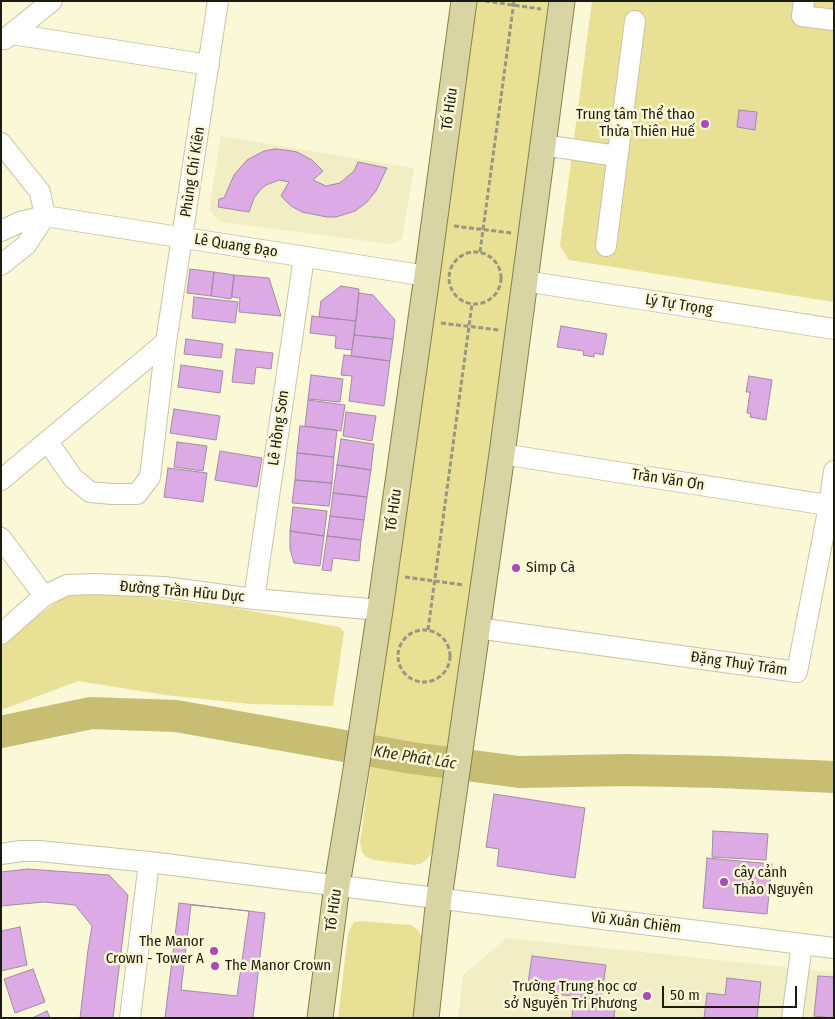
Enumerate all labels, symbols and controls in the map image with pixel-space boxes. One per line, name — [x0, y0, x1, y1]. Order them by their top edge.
street label: Tố Hữu — [438, 87, 462, 131]
place label: Trung tâm Thể thao Thừa Thiên Huế — [576, 106, 695, 141]
marker: Trung tâm Thể thao Thừa Thiên Huế — [699, 118, 711, 130]
street label: Phùng Chí Kiên — [177, 125, 209, 219]
street label: Lê Quang Đạo — [193, 231, 279, 261]
street label: Lý Tự Trọng — [644, 291, 714, 319]
street label: Lê Hồng Sơn — [265, 389, 293, 467]
street label: Trần Văn Ơn — [630, 465, 706, 495]
street label: Tố Hữu — [382, 488, 406, 532]
place label: Simp Cà — [526, 559, 575, 577]
marker: Simp Cà — [510, 562, 522, 574]
street label: Đường Trần Hữu Dực — [119, 578, 245, 606]
street label: Đặng Thuỳ Trâm — [689, 648, 789, 680]
water label: Khe Phát Lác — [372, 742, 458, 774]
place label: cây cảnh Thảo Nguyên — [734, 864, 813, 899]
marker: cây cảnh Thảo Nguyên — [718, 876, 730, 888]
street label: Tố Hữu — [322, 888, 346, 932]
street label: Vũ Xuân Chiêm — [590, 909, 682, 937]
place label: The Manor Crown - Tower A — [106, 933, 204, 968]
marker: The Manor Crown - Tower A — [208, 945, 220, 957]
place label: The Manor Crown — [225, 957, 331, 975]
marker: The Manor Crown — [209, 960, 221, 972]
scale bar — [665, 976, 800, 1008]
place label: Trường Trung học cơ sở Nguyễn Tri Phương — [504, 978, 637, 1013]
text: 50 m — [670, 986, 700, 1004]
marker: Trường Trung học cơ sở Nguyễn Tri Phương — [641, 990, 653, 1002]

